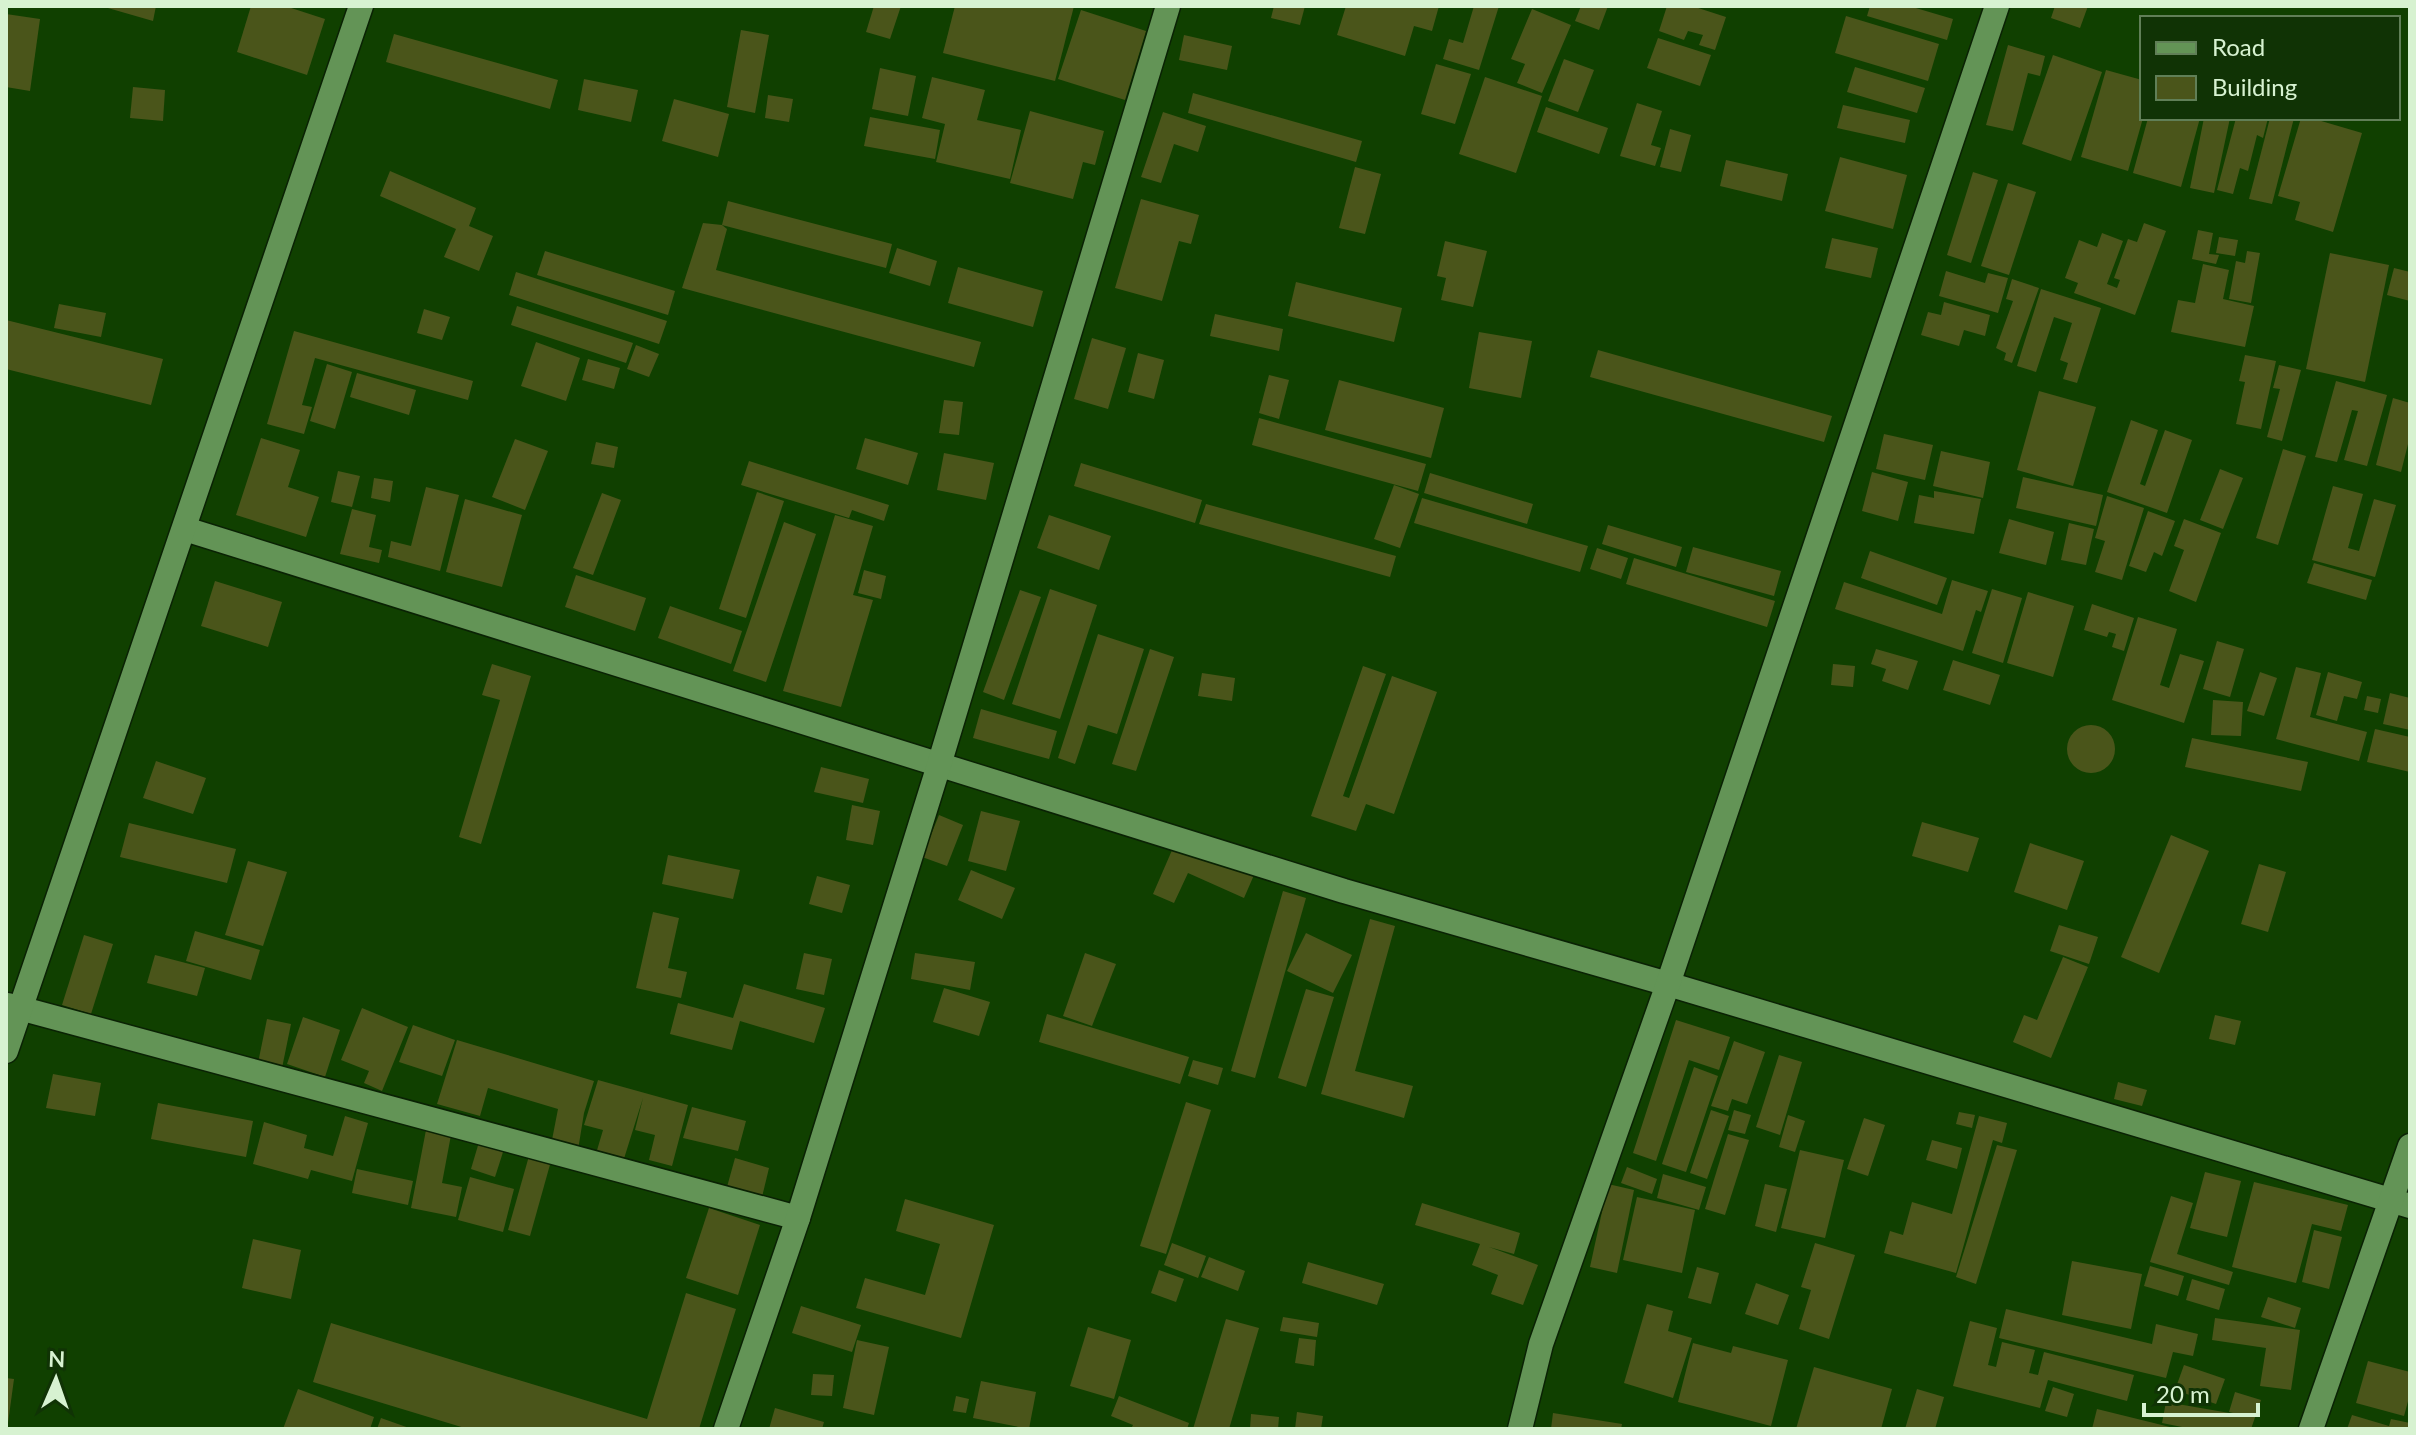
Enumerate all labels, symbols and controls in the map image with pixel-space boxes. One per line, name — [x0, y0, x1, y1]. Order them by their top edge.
legend — [2140, 16, 2400, 120]
text: Road — [2212, 32, 2265, 61]
text: Building — [2212, 72, 2297, 101]
north arrow — [16, 1339, 96, 1419]
text: N — [48, 1345, 66, 1372]
scale bar — [2144, 1367, 2258, 1417]
text: 20 m — [2156, 1379, 2210, 1408]

